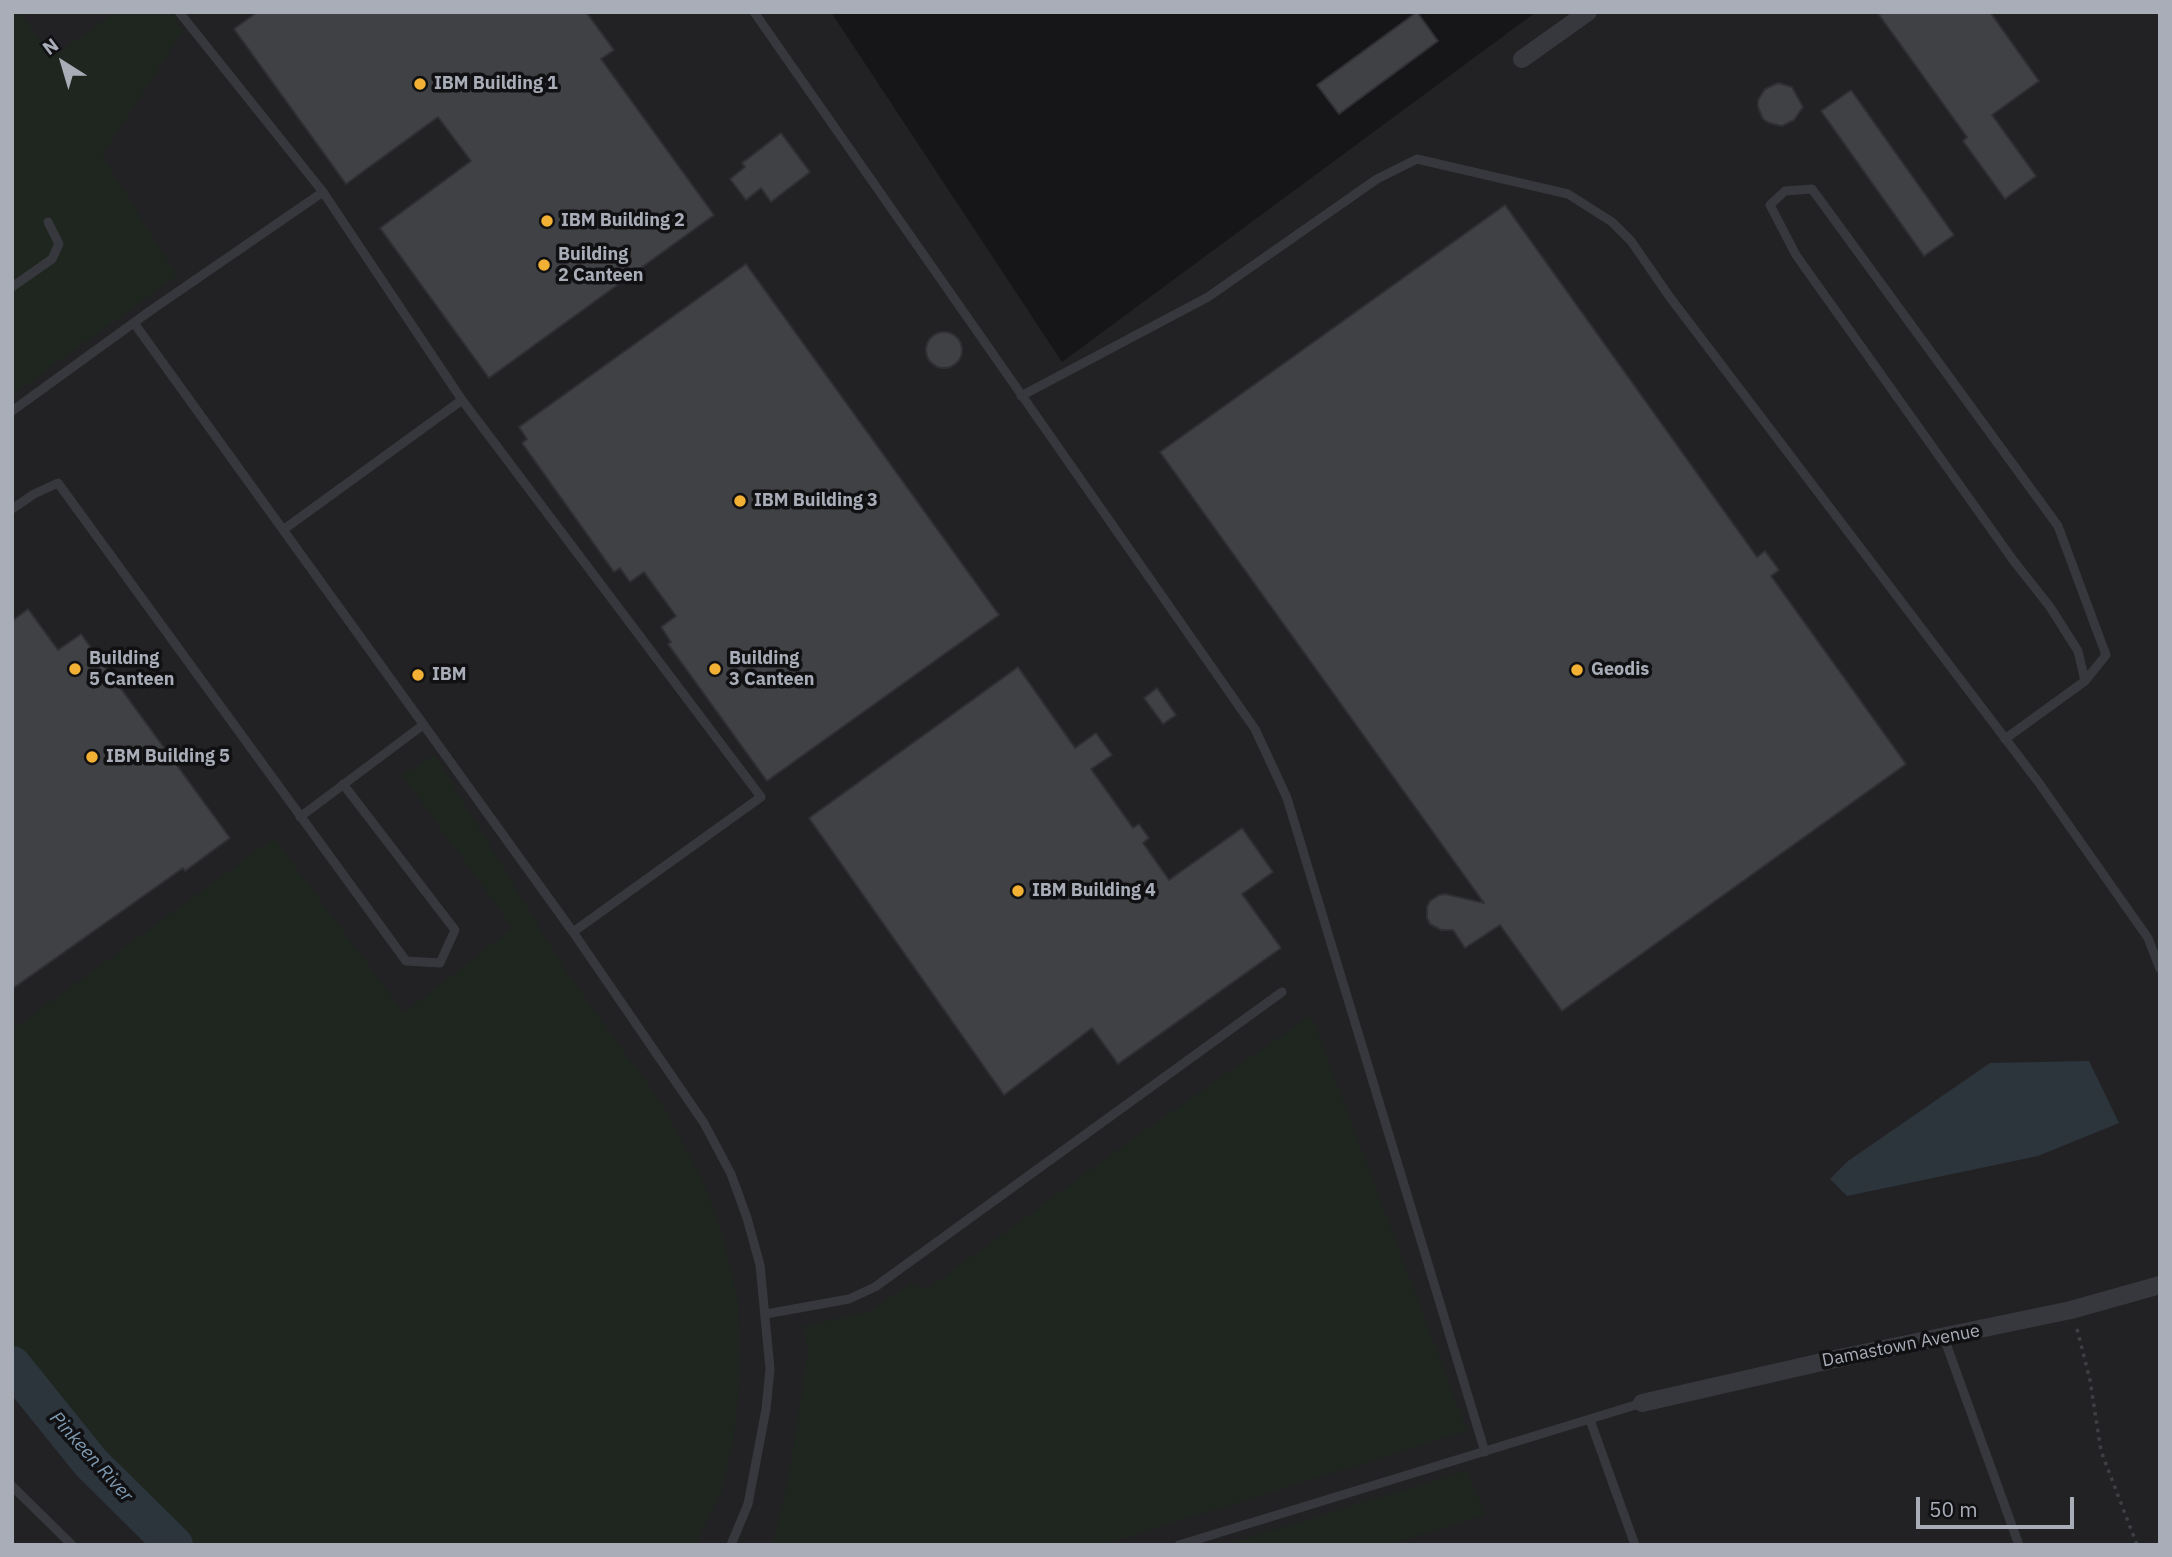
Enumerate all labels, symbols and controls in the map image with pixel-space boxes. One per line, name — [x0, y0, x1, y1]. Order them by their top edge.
north arrow — [28, 28, 98, 98]
text: N — [38, 33, 63, 60]
place label: IBM Building 1 — [434, 73, 558, 95]
marker: IBM Building 1 — [412, 76, 428, 92]
place label: IBM Building 2 — [561, 210, 685, 232]
marker: IBM Building 2 — [539, 213, 555, 229]
place label: Building 2 Canteen — [558, 244, 644, 286]
marker: Building 2 Canteen — [536, 257, 552, 273]
place label: IBM Building 3 — [754, 490, 878, 512]
marker: IBM Building 3 — [732, 493, 748, 509]
place label: Building 5 Canteen — [89, 648, 175, 690]
place label: Building 3 Canteen — [729, 648, 815, 690]
place label: Geodis — [1591, 659, 1649, 681]
marker: Building 5 Canteen — [67, 661, 83, 677]
marker: Building 3 Canteen — [707, 661, 723, 677]
marker: Geodis — [1569, 662, 1585, 678]
place label: IBM — [432, 664, 467, 686]
marker: IBM — [410, 667, 426, 683]
place label: IBM Building 5 — [106, 746, 230, 768]
marker: IBM Building 5 — [84, 749, 100, 765]
place label: IBM Building 4 — [1032, 880, 1156, 902]
marker: IBM Building 4 — [1010, 883, 1026, 899]
street label: Damastown Avenue — [1820, 1320, 1982, 1372]
water label: Pinkeen River — [45, 1407, 137, 1507]
scale bar — [1920, 1484, 2078, 1528]
text: 50 m — [1929, 1495, 1978, 1523]

